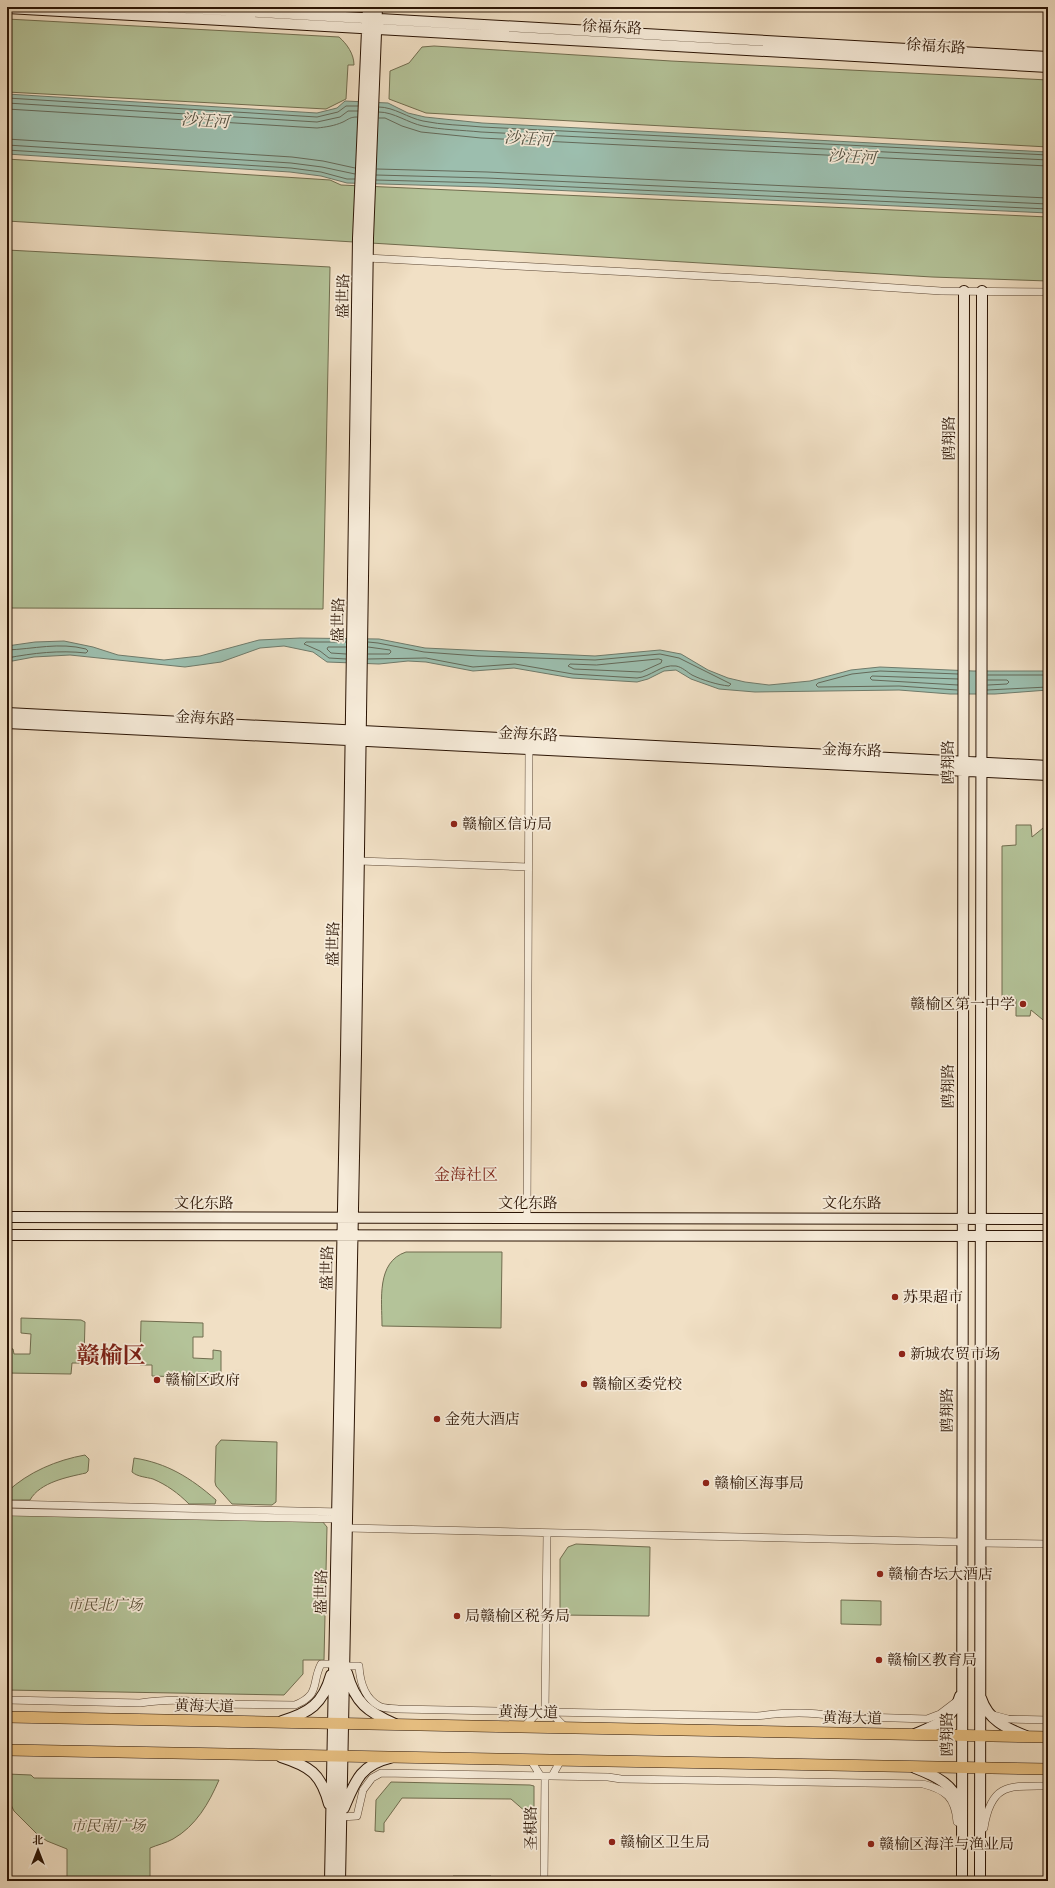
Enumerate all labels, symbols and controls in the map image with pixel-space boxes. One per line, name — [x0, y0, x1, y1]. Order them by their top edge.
street label: 徐福东路 — [582, 16, 642, 38]
street label: 徐福东路 — [905, 35, 967, 57]
water label: 沙汪河 — [181, 110, 232, 131]
water label: 沙汪河 — [504, 128, 555, 149]
water label: 沙汪河 — [828, 146, 879, 167]
street label: 盛世路 — [334, 273, 352, 319]
street label: 鸥翔路 — [940, 415, 958, 461]
street label: 盛世路 — [329, 597, 347, 643]
street label: 金海东路 — [175, 707, 235, 729]
street label: 金海东路 — [498, 723, 558, 745]
street label: 鸥翔路 — [939, 739, 957, 785]
street label: 金海东路 — [822, 740, 882, 760]
place label: 赣榆区信访局 — [462, 815, 552, 833]
marker: 赣榆区信访局 — [449, 819, 459, 829]
street label: 盛世路 — [324, 921, 342, 967]
place label: 赣榆区第一中学 — [910, 995, 1015, 1013]
marker: 赣榆区第一中学 — [1018, 999, 1028, 1009]
street label: 鸥翔路 — [939, 1063, 957, 1109]
district label: 金海社区 — [434, 1165, 498, 1184]
street label: 文化东路 — [174, 1194, 234, 1212]
street label: 文化东路 — [498, 1194, 558, 1212]
street label: 文化东路 — [822, 1194, 882, 1212]
street label: 盛世路 — [318, 1245, 336, 1291]
place label: 苏果超市 — [903, 1288, 963, 1306]
marker: 苏果超市 — [890, 1292, 900, 1302]
district label: 赣榆区 — [77, 1342, 146, 1369]
place label: 新城农贸市场 — [910, 1345, 1000, 1363]
marker: 新城农贸市场 — [897, 1349, 907, 1359]
place label: 赣榆区政府 — [165, 1371, 240, 1389]
marker: 赣榆区政府 — [152, 1375, 162, 1385]
place label: 赣榆区委党校 — [592, 1375, 682, 1393]
marker: 赣榆区委党校 — [579, 1379, 589, 1389]
street label: 鸥翔路 — [938, 1387, 956, 1433]
place label: 金苑大酒店 — [445, 1410, 520, 1428]
marker: 金苑大酒店 — [432, 1414, 442, 1424]
place label: 赣榆区海事局 — [714, 1474, 804, 1492]
marker: 赣榆区海事局 — [701, 1478, 711, 1488]
place label: 赣榆杏坛大酒店 — [888, 1565, 993, 1583]
street label: 盛世路 — [312, 1569, 330, 1615]
marker: 赣榆杏坛大酒店 — [875, 1569, 885, 1579]
park label: 市民北广场 — [67, 1596, 144, 1614]
place label: 局赣榆区税务局 — [465, 1607, 570, 1625]
marker: 局赣榆区税务局 — [452, 1611, 462, 1621]
place label: 赣榆区教育局 — [887, 1651, 977, 1669]
marker: 赣榆区教育局 — [874, 1655, 884, 1665]
street label: 黄海大道 — [174, 1696, 234, 1716]
street label: 黄海大道 — [498, 1702, 558, 1722]
street label: 黄海大道 — [822, 1708, 882, 1728]
street label: 鸥翔路 — [938, 1711, 956, 1757]
street label: 圣棋路 — [522, 1805, 540, 1851]
park label: 市民南广场 — [70, 1817, 147, 1835]
north arrow — [18, 1830, 58, 1870]
place label: 赣榆区卫生局 — [620, 1833, 710, 1851]
text: 北 — [33, 1834, 44, 1847]
place label: 赣榆区海洋与渔业局 — [879, 1835, 1014, 1853]
marker: 赣榆区卫生局 — [607, 1837, 617, 1847]
marker: 赣榆区海洋与渔业局 — [866, 1839, 876, 1849]

